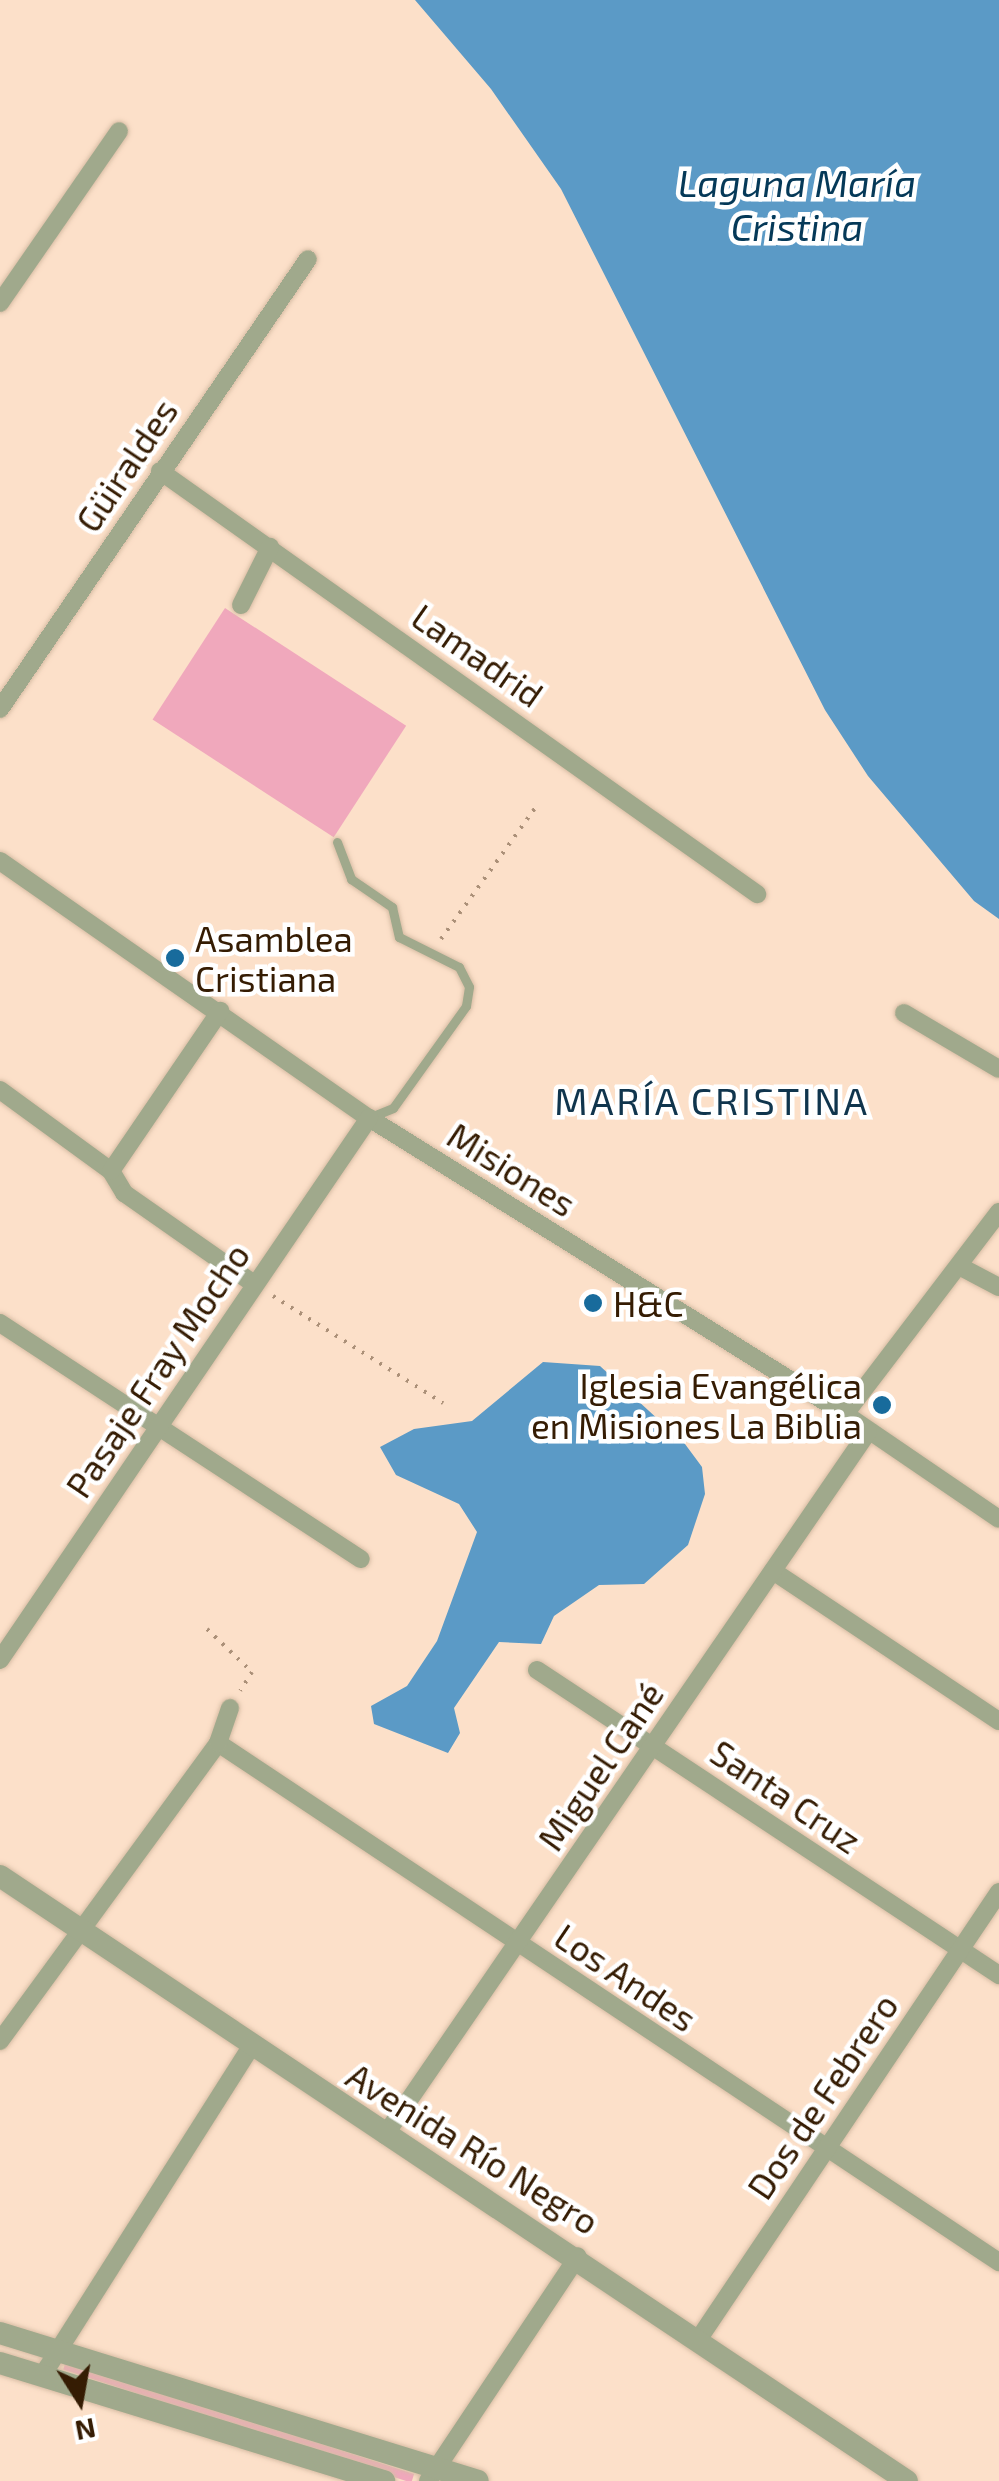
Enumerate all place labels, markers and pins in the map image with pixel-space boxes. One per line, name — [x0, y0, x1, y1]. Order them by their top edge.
place label: Asamblea Cristiana — [195, 917, 353, 999]
marker: Asamblea Cristiana — [164, 947, 186, 969]
place label: H&C — [613, 1282, 683, 1324]
marker: H&C — [582, 1292, 604, 1314]
place label: Iglesia Evangélica en Misiones La Biblia — [531, 1364, 862, 1446]
marker: Iglesia Evangélica en Misiones La Biblia — [871, 1394, 893, 1416]

